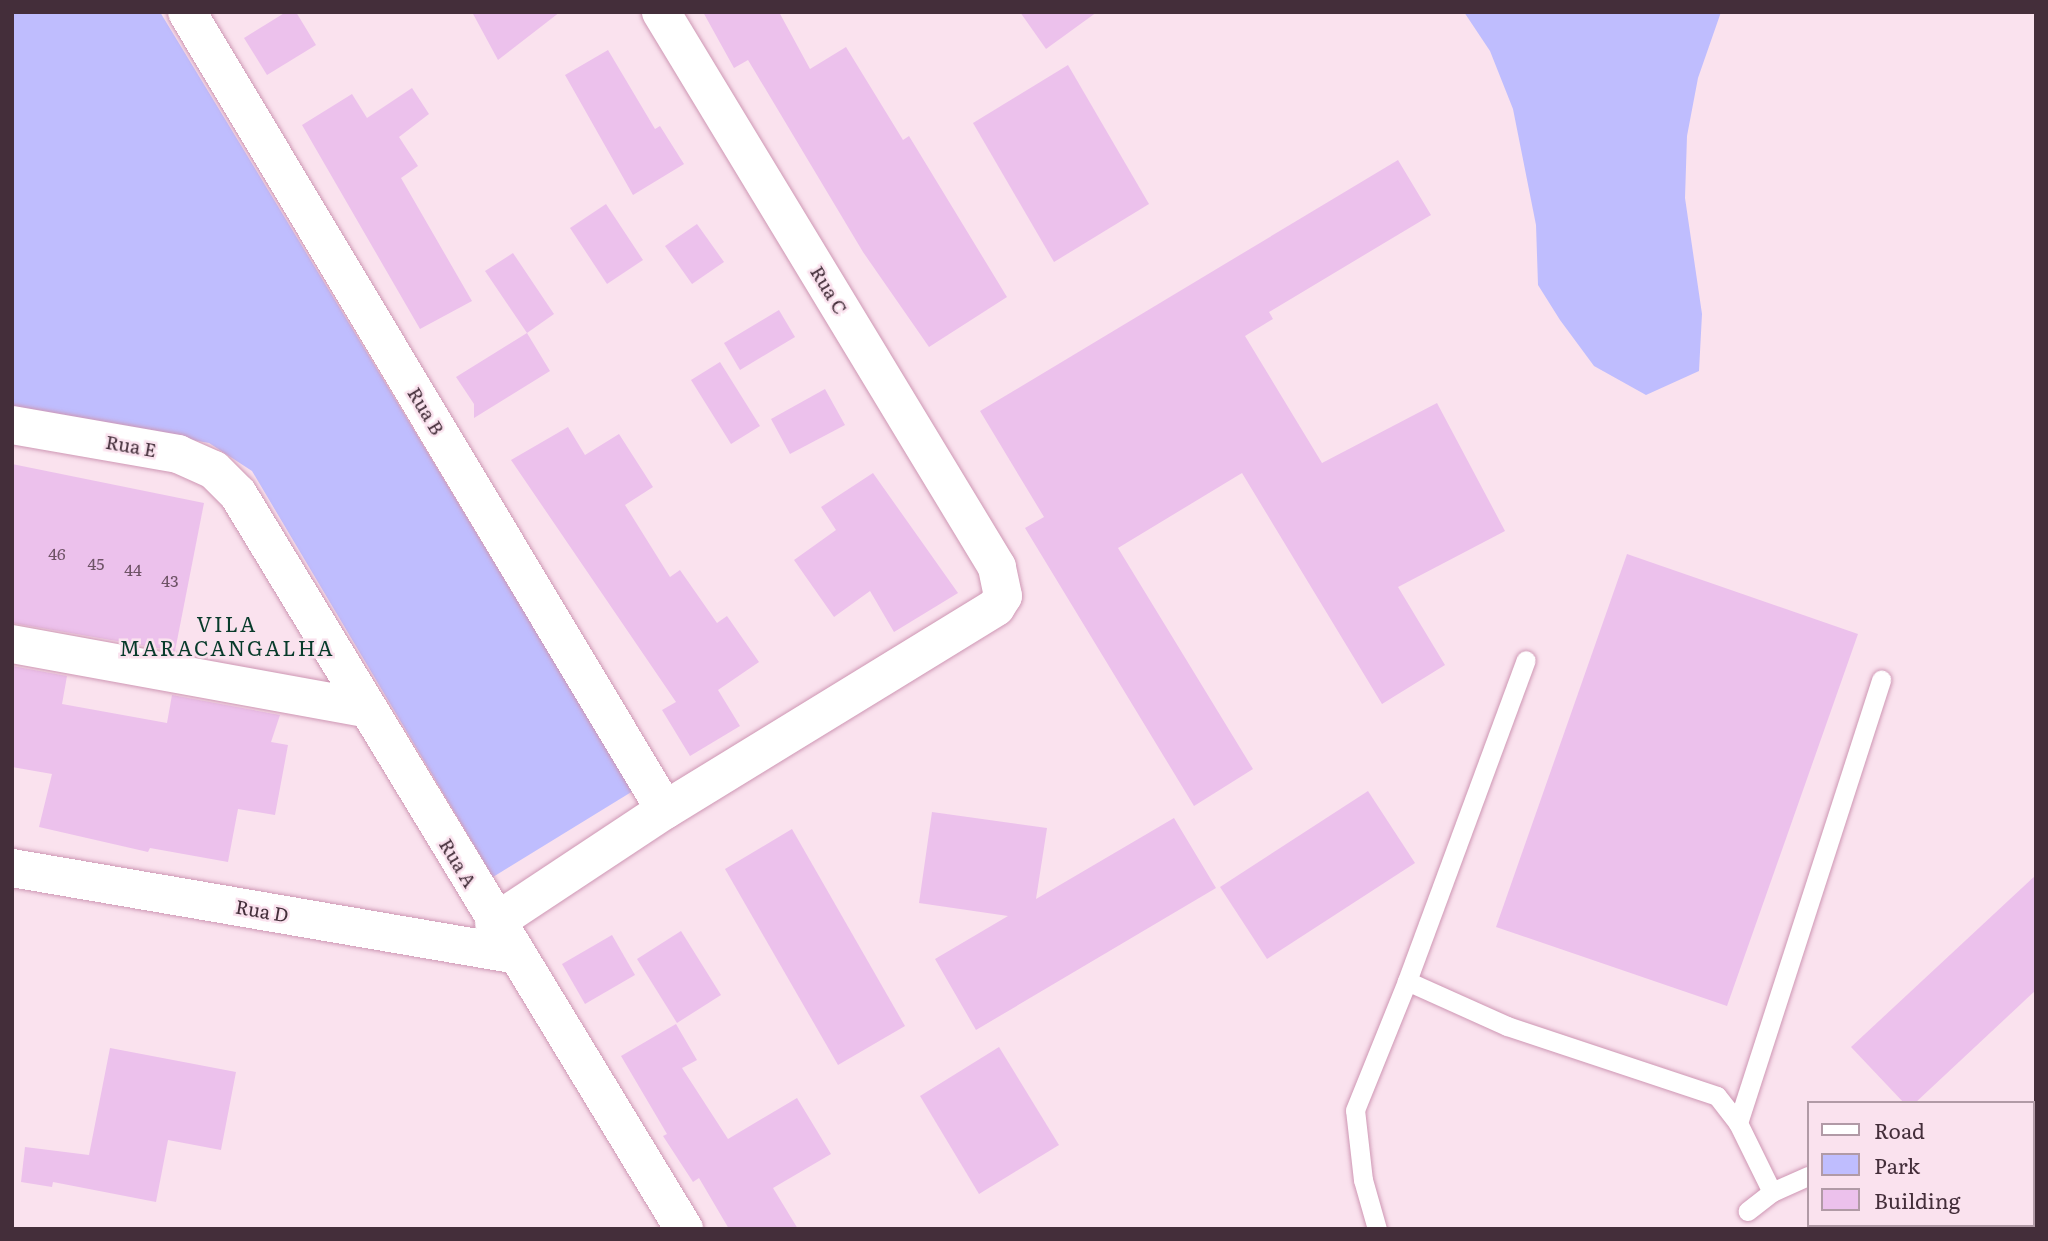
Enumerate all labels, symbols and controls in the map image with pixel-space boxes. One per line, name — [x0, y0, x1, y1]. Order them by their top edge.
street label: Rua C — [806, 262, 852, 318]
street label: Rua B — [403, 383, 449, 439]
street label: Rua E — [104, 430, 158, 462]
house number: 46 — [48, 543, 66, 563]
house number: 45 — [88, 553, 104, 573]
house number: 44 — [124, 559, 142, 579]
house number: 43 — [161, 570, 179, 590]
district label: VILA MARACANGALHA — [121, 610, 333, 660]
street label: Rua A — [435, 834, 481, 892]
street label: Rua D — [234, 895, 290, 927]
legend — [1806, 1101, 2034, 1227]
text: Road — [1874, 1114, 1925, 1145]
text: Park — [1874, 1149, 1920, 1180]
text: Building — [1874, 1184, 1960, 1215]

